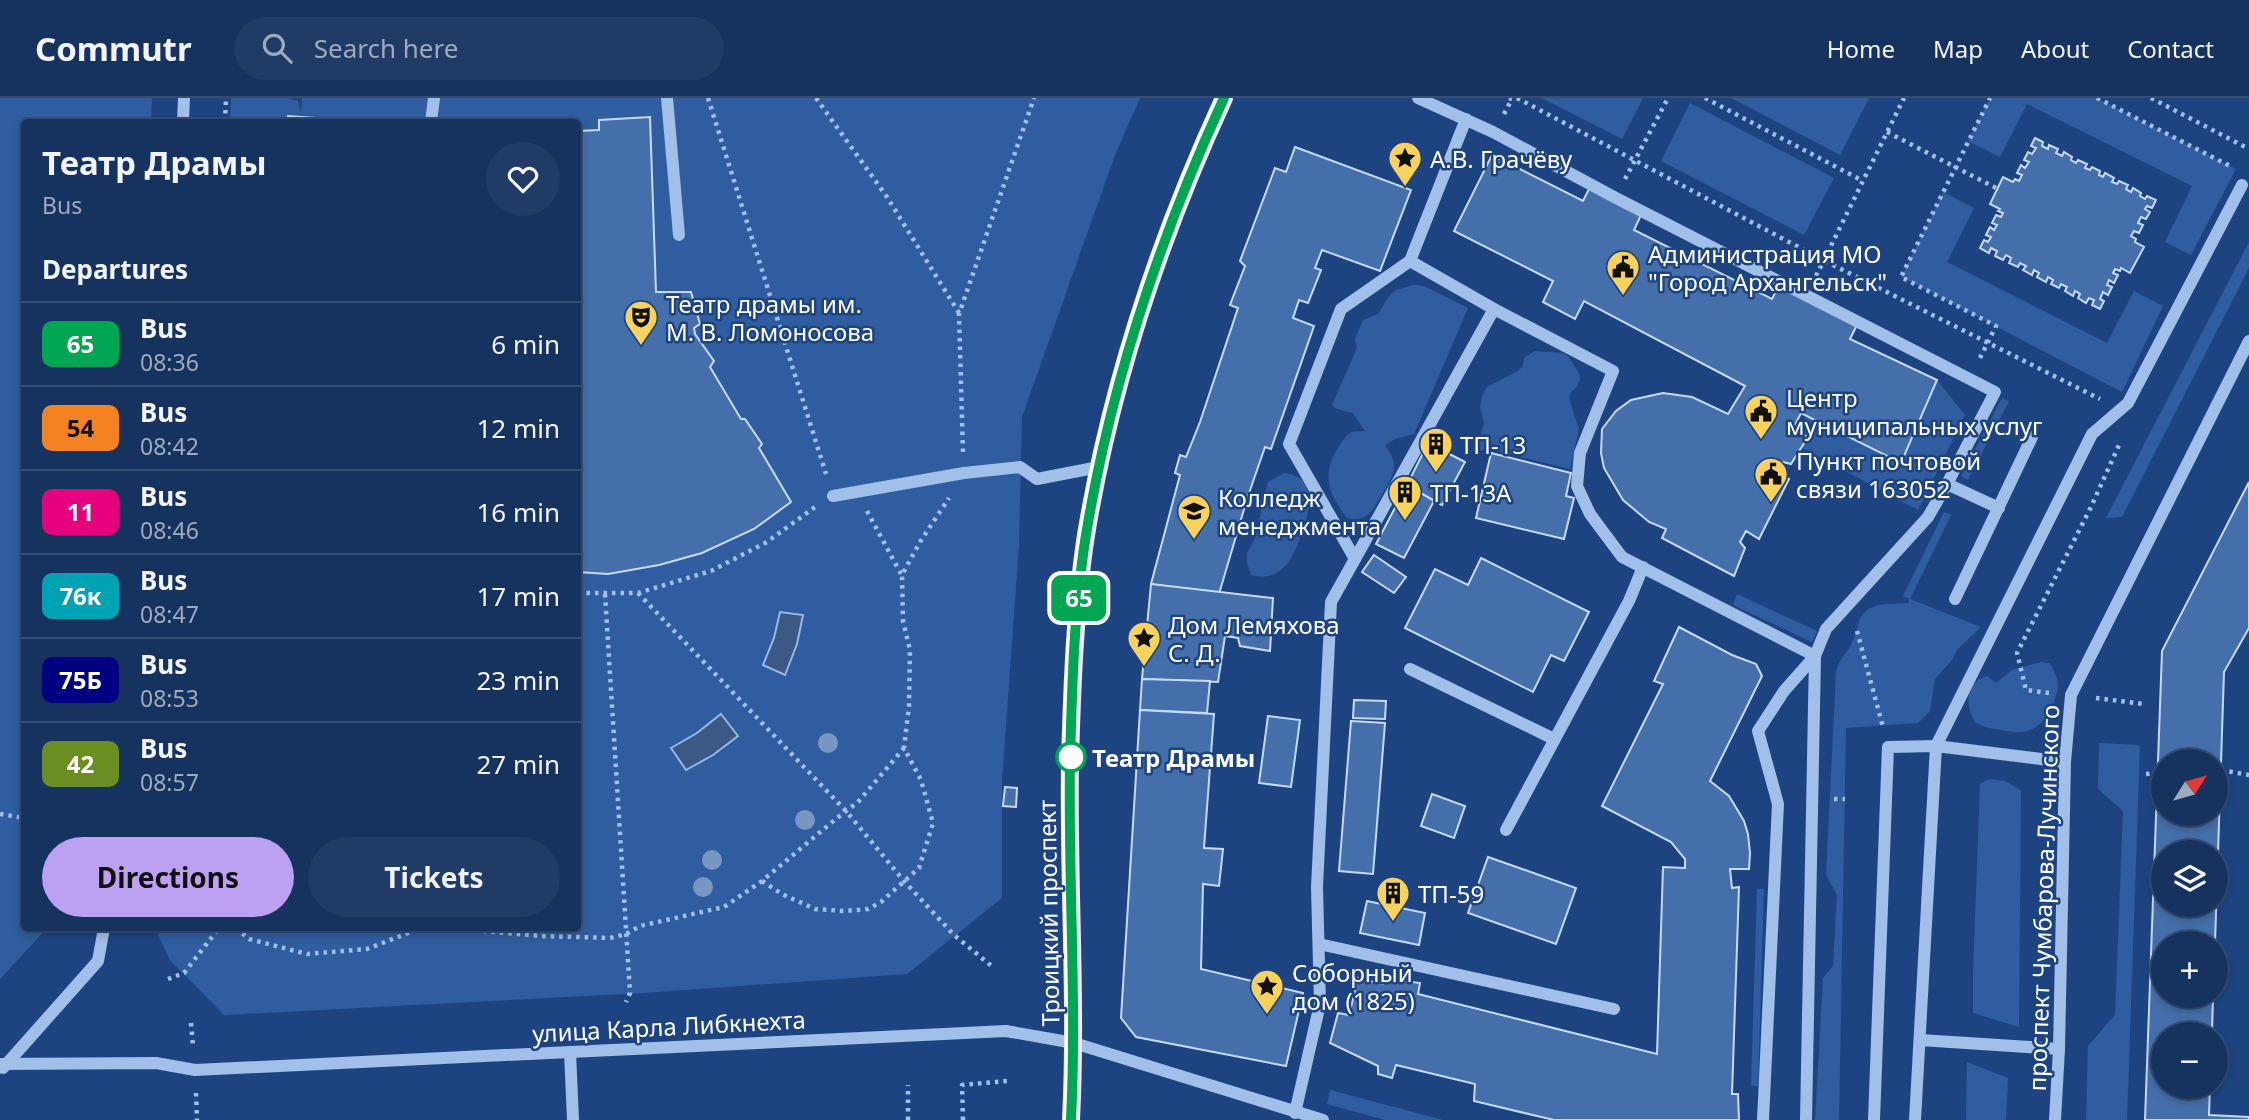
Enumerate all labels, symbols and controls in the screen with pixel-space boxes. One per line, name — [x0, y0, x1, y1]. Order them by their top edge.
search box — [234, 17, 724, 80]
text: Commutr — [35, 26, 192, 71]
icon: search — [258, 29, 296, 67]
text: Search here — [314, 30, 458, 66]
text: Home — [1827, 32, 1895, 65]
text: Map — [1933, 32, 1983, 65]
text: About — [2021, 32, 2089, 65]
text: Contact — [2127, 32, 2214, 65]
place icon: А.В. Грачёву — [1386, 139, 1424, 188]
text: Театр Драмы — [42, 140, 267, 185]
button: heart — [486, 142, 560, 216]
place label: А.В. Грачёву — [1430, 142, 1573, 175]
text: Bus — [42, 189, 82, 221]
place label: Администрация МО "Город Архангельск" — [1648, 237, 1887, 298]
public building icon: Администрация МО "Город Архангельск" — [1604, 248, 1642, 297]
text: Departures — [42, 251, 188, 287]
place label: Театр драмы им. М. В. Ломоносова — [666, 287, 874, 348]
theatre icon: Театр драмы им. М. В. Ломоносова — [622, 298, 660, 347]
text: Bus — [140, 310, 187, 346]
text: 6 min — [491, 326, 560, 362]
text: 65 — [67, 327, 94, 360]
text: 08:36 — [140, 346, 199, 378]
place label: Центр муниципальных услуг — [1786, 381, 2043, 442]
public building icon: Центр муниципальных услуг — [1742, 392, 1780, 441]
text: Bus — [140, 394, 187, 430]
text: 12 min — [476, 410, 560, 446]
text: 54 — [67, 411, 94, 444]
building icon: ТП-13 — [1417, 425, 1455, 474]
place label: ТП-13 — [1460, 428, 1526, 461]
text: 08:42 — [140, 430, 199, 462]
place label: Пункт почтовой связи 163052 — [1796, 444, 1981, 505]
public building icon: Пункт почтовой связи 163052 — [1752, 455, 1790, 504]
building icon: ТП-13А — [1386, 473, 1424, 522]
place label: ТП-13А — [1430, 476, 1512, 509]
text: Bus — [140, 478, 187, 514]
place label: Колледж менеджмента — [1218, 481, 1381, 542]
school or university icon: Колледж менеджмента — [1175, 492, 1213, 541]
text: 16 min — [476, 494, 560, 530]
text: 11 — [67, 495, 94, 528]
text: 08:46 — [140, 514, 199, 546]
text: Bus — [140, 562, 187, 598]
line badge: 65 — [1048, 575, 1110, 621]
text: 17 min — [476, 578, 560, 614]
text: 76к — [59, 579, 102, 612]
text: 65 — [1065, 581, 1093, 614]
text: 08:47 — [140, 598, 199, 630]
place label: Дом Лемяхова С. Д. — [1168, 608, 1340, 669]
place icon: Дом Лемяхова С. Д. — [1125, 619, 1163, 668]
text: Bus — [140, 646, 187, 682]
text: 23 min — [476, 662, 560, 698]
text: 75Б — [59, 663, 102, 696]
text: 08:53 — [140, 682, 199, 714]
street label: проспект Чумбарова-Лучинского — [2020, 704, 2066, 1092]
text: Bus — [140, 730, 187, 766]
place label: Театр Драмы — [1092, 741, 1255, 774]
marker: Театр Драмы — [1056, 742, 1086, 772]
text: 27 min — [476, 746, 560, 782]
text: 42 — [67, 747, 94, 780]
north arrow — [2151, 749, 2228, 826]
map controls — [2151, 749, 2228, 1099]
text: 08:57 — [140, 766, 199, 798]
street label: Троицкий проспект — [1030, 799, 1066, 1027]
button: Directions — [42, 837, 294, 917]
button: Tickets — [308, 837, 560, 917]
button: layers — [2151, 840, 2228, 917]
building icon: ТП-59 — [1374, 874, 1412, 923]
place label: ТП-59 — [1418, 877, 1484, 910]
button: + — [2151, 931, 2228, 1008]
place label: Соборный дом (1825) — [1292, 956, 1415, 1017]
place icon: Соборный дом (1825) — [1248, 967, 1286, 1016]
street label: улица Карла Либкнехта — [532, 1002, 806, 1050]
button: − — [2151, 1022, 2228, 1099]

